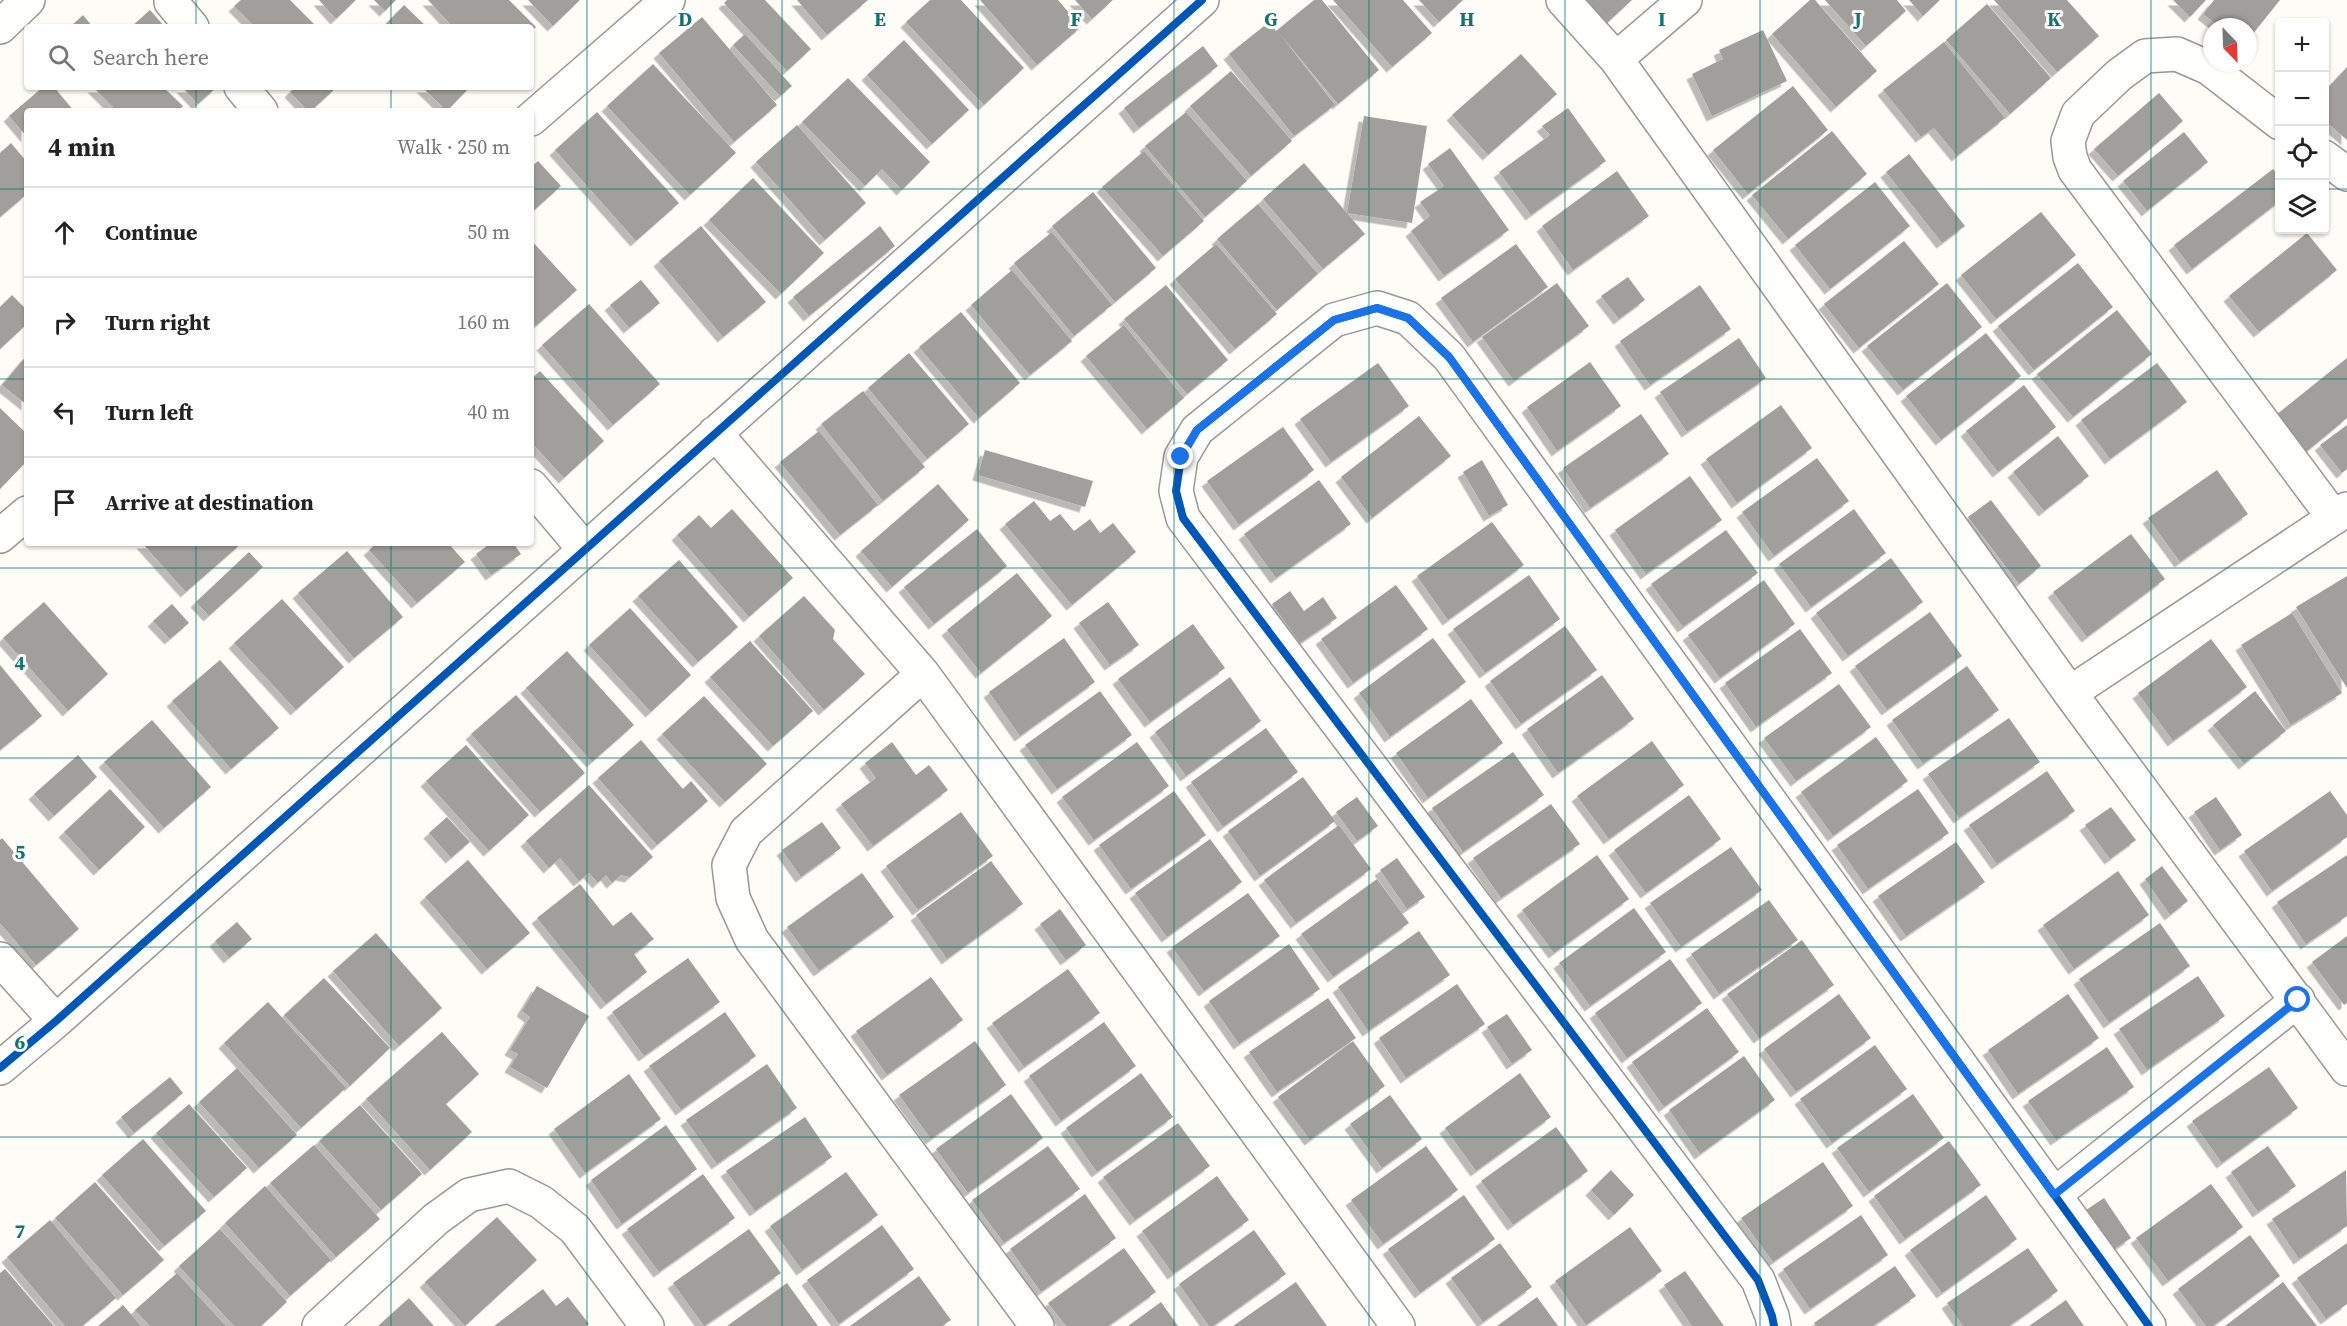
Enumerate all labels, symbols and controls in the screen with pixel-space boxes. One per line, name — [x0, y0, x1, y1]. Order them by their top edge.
text: D — [678, 5, 692, 33]
text: E — [874, 5, 886, 33]
text: F — [1070, 5, 1082, 33]
text: G — [1264, 5, 1278, 33]
text: H — [1459, 5, 1475, 33]
text: I — [1658, 5, 1666, 33]
text: J — [1852, 5, 1862, 33]
text: K — [2047, 5, 2061, 33]
north arrow — [2203, 18, 2257, 72]
map controls — [2275, 18, 2329, 234]
button: + — [2275, 18, 2329, 72]
search box — [24, 24, 534, 90]
icon: search — [45, 41, 78, 74]
text: Search here — [93, 42, 209, 72]
button: − — [2275, 72, 2329, 126]
button: locate — [2275, 126, 2329, 180]
text: 4 min — [48, 129, 115, 165]
text: Walk · 250 m — [397, 133, 510, 161]
button: layers — [2275, 180, 2329, 234]
icon: ahead — [48, 216, 81, 249]
text: Continue — [105, 217, 198, 247]
text: 50 m — [467, 218, 510, 246]
icon: right — [48, 306, 81, 339]
text: Turn right — [105, 307, 210, 337]
text: 160 m — [457, 308, 510, 336]
icon: left — [48, 396, 81, 429]
text: Turn left — [105, 397, 193, 427]
text: 40 m — [467, 398, 510, 426]
route end — [1167, 443, 1193, 469]
icon: arrive — [48, 486, 81, 519]
text: Arrive at destination — [105, 487, 314, 517]
text: 4 — [15, 649, 26, 677]
text: 5 — [15, 838, 26, 866]
route start — [2284, 986, 2310, 1012]
text: 6 — [15, 1028, 26, 1056]
text: 7 — [15, 1217, 26, 1245]

